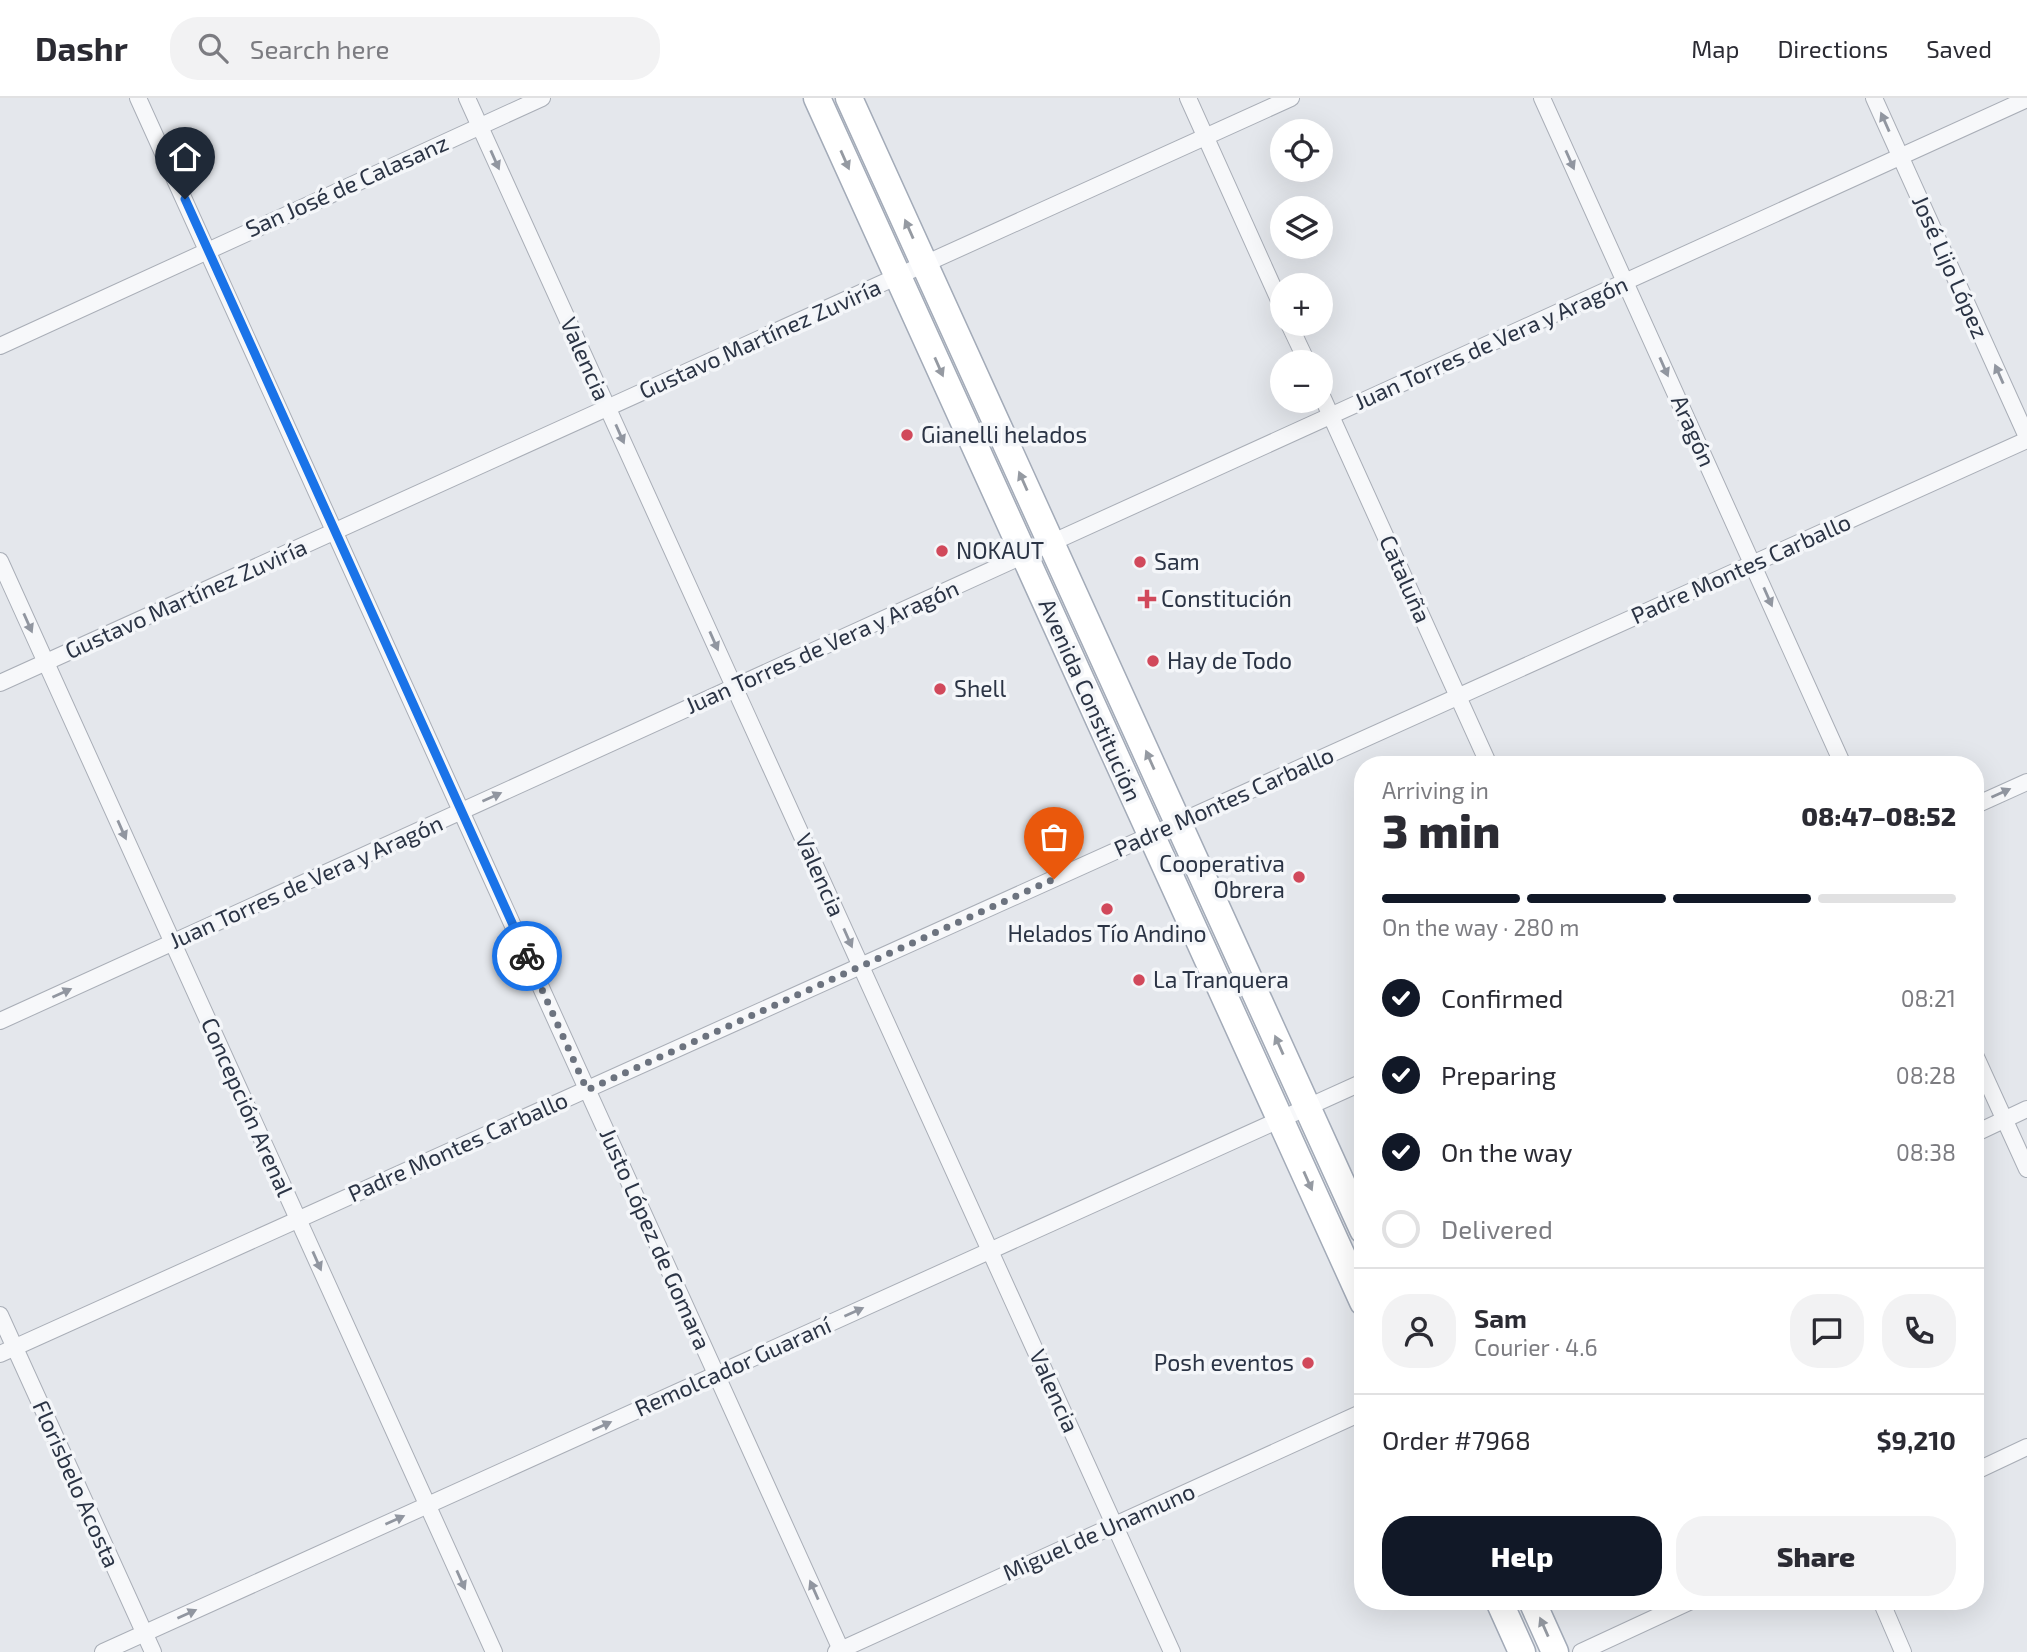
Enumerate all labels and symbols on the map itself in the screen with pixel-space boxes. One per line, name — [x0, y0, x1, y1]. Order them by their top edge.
one-way arrow — [1879, 112, 1890, 133]
pin — [155, 127, 215, 199]
street label: San José de Calasanz — [241, 128, 452, 242]
one-way arrow — [489, 150, 501, 170]
one-way arrow — [839, 150, 851, 170]
one-way arrow — [1564, 150, 1576, 170]
street label: José Lijo López — [1907, 191, 1995, 343]
one-way arrow — [903, 219, 915, 239]
street label: Juan Torres de Vera y Aragón — [1350, 269, 1632, 415]
street label: Gustavo Martínez Zuviría — [634, 272, 885, 404]
street label: Valencia — [555, 313, 617, 405]
one-way arrow — [933, 357, 945, 377]
one-way arrow — [1659, 357, 1670, 378]
one-way arrow — [1993, 364, 2004, 385]
street label: Aragón — [1666, 390, 1722, 471]
place label: Gianelli helados — [921, 420, 1087, 448]
one-way arrow — [614, 424, 626, 444]
marker: Gianelli helados — [899, 427, 915, 443]
one-way arrow — [1017, 470, 1028, 491]
street label: Padre Montes Carballo — [1626, 507, 1855, 629]
street label: Cataluña — [1374, 530, 1438, 627]
street label: Gustavo Martínez Zuviría — [60, 532, 311, 664]
place label: NOKAUT — [956, 536, 1044, 564]
marker: NOKAUT — [934, 543, 950, 559]
place label: Sam — [1154, 547, 1200, 575]
marker: Sam — [1132, 554, 1148, 570]
street label: Juan Torres de Vera y Aragón — [681, 573, 963, 719]
place label: Constitución — [1161, 584, 1292, 612]
one-way arrow — [1762, 587, 1774, 607]
marker: Constitución — [1139, 591, 1155, 607]
street label: Avenida Constitución — [1034, 594, 1148, 805]
one-way arrow — [22, 613, 34, 633]
one-way arrow — [709, 631, 720, 652]
place label: Hay de Todo — [1167, 646, 1292, 674]
marker: Hay de Todo — [1145, 653, 1161, 669]
place label: Shell — [954, 674, 1006, 702]
marker: Shell — [932, 681, 948, 697]
street label: Padre Montes Carballo — [1109, 740, 1338, 862]
one-way arrow — [1144, 750, 1155, 771]
one-way arrow — [1991, 787, 2012, 798]
one-way arrow — [482, 791, 502, 803]
pin — [1024, 807, 1084, 879]
street label: Juan Torres de Vera y Aragón — [165, 808, 447, 954]
one-way arrow — [117, 820, 128, 841]
street label: Valencia — [790, 829, 852, 921]
place label: Cooperativa Obrera — [1159, 849, 1285, 903]
marker: Cooperativa Obrera — [1291, 869, 1307, 885]
marker: Helados Tío Andino — [1099, 901, 1115, 917]
place label: Helados Tío Andino — [1007, 919, 1207, 947]
courier — [492, 921, 562, 991]
one-way arrow — [842, 928, 854, 948]
place label: La Tranquera — [1153, 965, 1289, 993]
marker: La Tranquera — [1131, 972, 1147, 988]
one-way arrow — [52, 987, 72, 999]
street label: Concepción Arenal — [196, 1013, 300, 1200]
one-way arrow — [1273, 1035, 1285, 1055]
street label: Padre Montes Carballo — [343, 1085, 572, 1207]
street label: Justo López de Gomara — [594, 1123, 717, 1354]
one-way arrow — [1302, 1171, 1314, 1191]
one-way arrow — [311, 1251, 323, 1271]
one-way arrow — [844, 1307, 864, 1318]
street label: Remolcador Guaraní — [630, 1310, 836, 1422]
street label: Valencia — [1024, 1345, 1086, 1437]
place label: Posh eventos — [1154, 1348, 1294, 1376]
marker: Posh eventos — [1300, 1355, 1316, 1371]
street label: Florisbelo Acosta — [27, 1396, 126, 1572]
one-way arrow — [592, 1421, 612, 1432]
street label: Miguel de Unamuno — [998, 1476, 1199, 1586]
one-way arrow — [385, 1514, 405, 1526]
one-way arrow — [456, 1569, 467, 1590]
one-way arrow — [808, 1580, 820, 1600]
one-way arrow — [177, 1608, 198, 1619]
one-way arrow — [1538, 1616, 1549, 1637]

